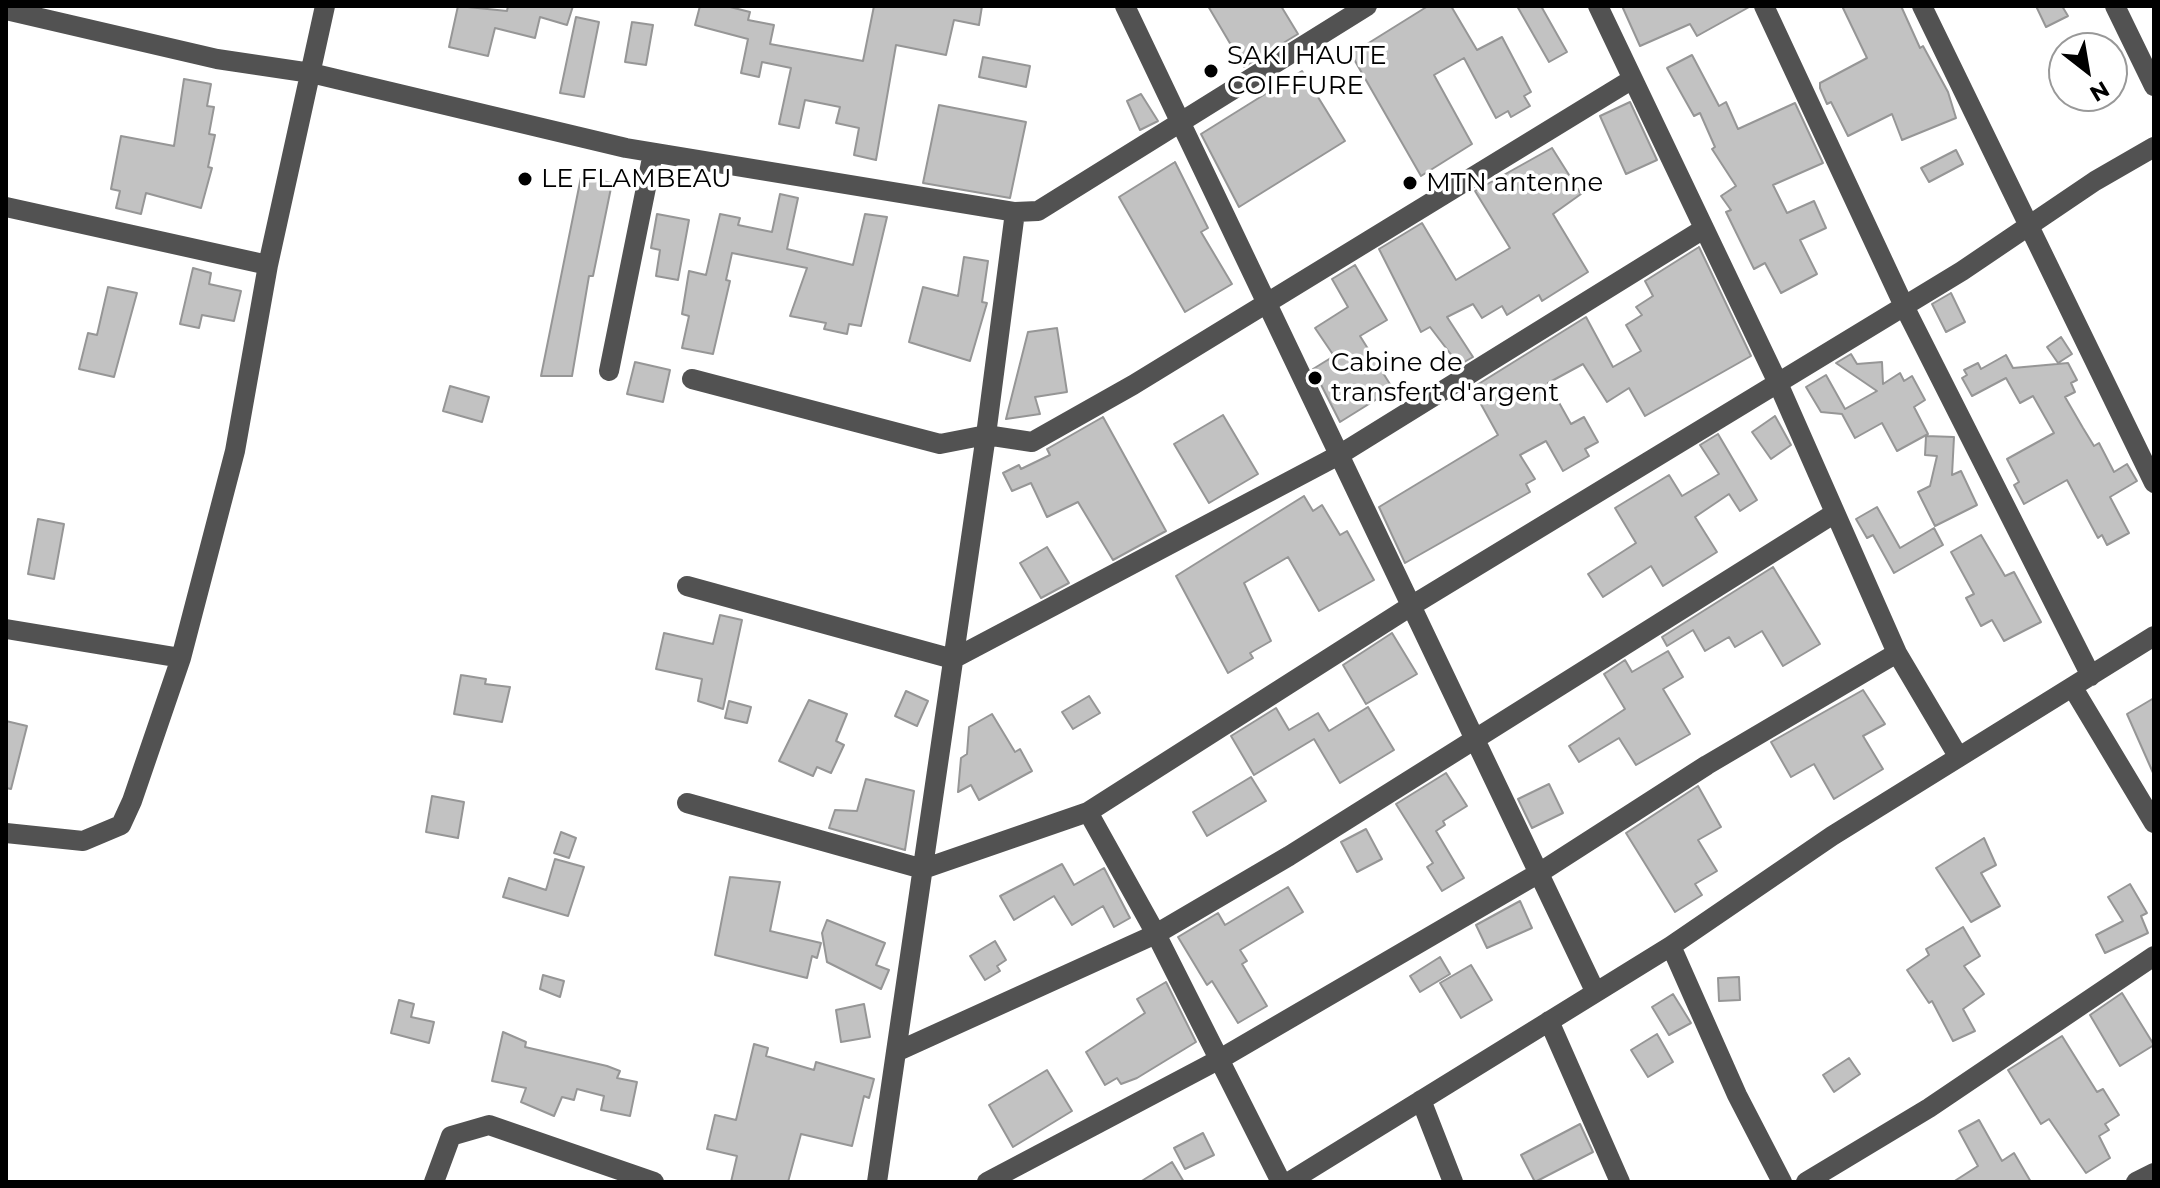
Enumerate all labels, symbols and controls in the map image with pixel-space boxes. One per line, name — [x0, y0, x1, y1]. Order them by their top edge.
north arrow — [2048, 32, 2128, 112]
place label: SAKI HAUTE COIFFURE — [1227, 40, 1387, 102]
marker: SAKI HAUTE COIFFURE — [1202, 62, 1220, 80]
text: N — [2085, 75, 2114, 107]
place label: LE FLAMBEAU — [541, 163, 732, 195]
place label: MTN antenne — [1426, 167, 1603, 199]
marker: LE FLAMBEAU — [516, 170, 534, 188]
marker: MTN antenne — [1401, 174, 1419, 192]
place label: Cabine de transfert d'argent — [1331, 347, 1559, 408]
marker: Cabine de transfert d'argent — [1306, 369, 1324, 387]

